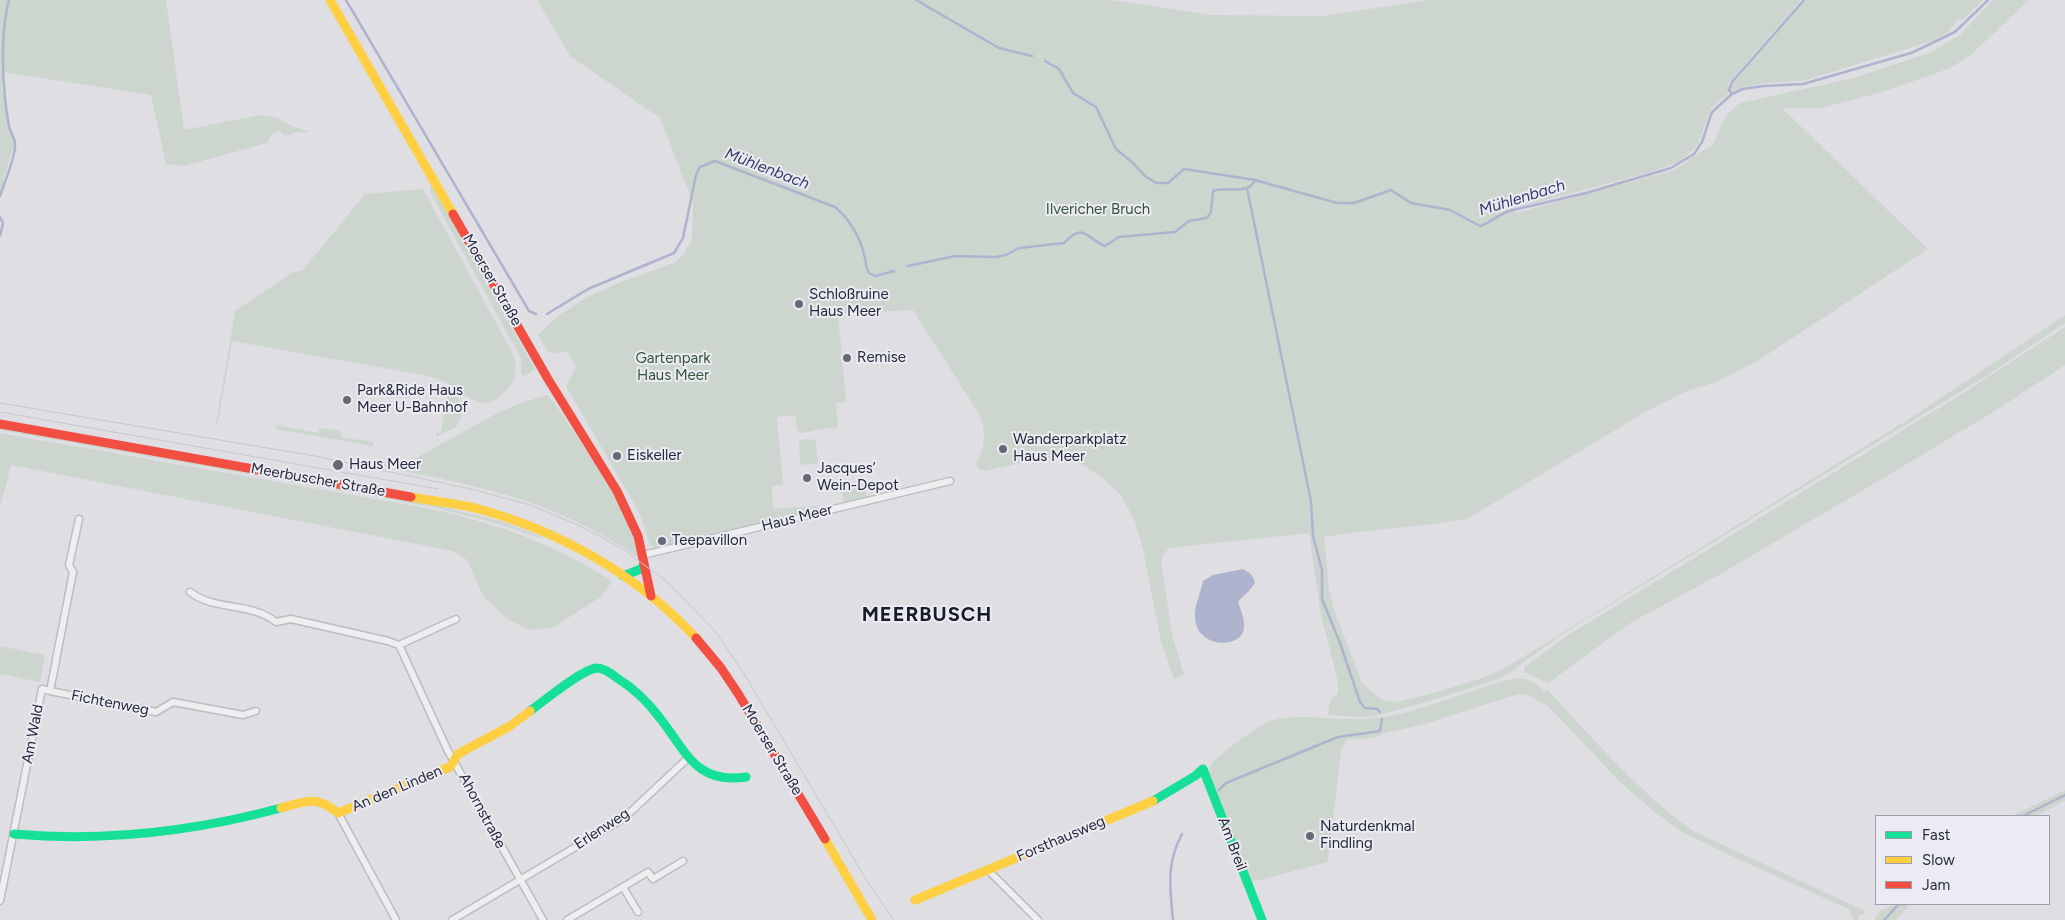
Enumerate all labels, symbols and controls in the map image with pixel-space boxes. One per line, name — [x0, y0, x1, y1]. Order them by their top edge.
water label: Mühlenbach — [722, 144, 812, 194]
water label: Mühlenbach — [1477, 176, 1567, 220]
park label: Ilvericher Bruch — [1046, 201, 1150, 219]
street label: Moerser Straße — [458, 231, 526, 329]
place label: Schloßruine Haus Meer — [809, 286, 889, 321]
marker: Schloßruine Haus Meer — [793, 298, 805, 310]
place label: Remise — [857, 349, 906, 367]
park label: Gartenpark Haus Meer — [635, 350, 711, 385]
marker: Remise — [841, 352, 853, 364]
place label: Park&Ride Haus Meer U-Bahnhof — [357, 382, 468, 417]
marker: Park&Ride Haus Meer U-Bahnhof — [341, 394, 353, 406]
place label: Wanderparkplatz Haus Meer — [1013, 431, 1127, 466]
marker: Wanderparkplatz Haus Meer — [997, 443, 1009, 455]
place label: Eiskeller — [627, 447, 682, 465]
marker: Eiskeller — [611, 450, 623, 462]
place label: Haus Meer — [349, 456, 421, 474]
marker: Haus Meer — [331, 458, 345, 472]
street label: Meerbuscher Straße — [249, 459, 387, 501]
place label: Jacques’ Wein-Depot — [817, 460, 899, 495]
marker: Jacques’ Wein-Depot — [801, 472, 813, 484]
street label: Haus Meer — [760, 501, 834, 535]
place label: Teepavillon — [672, 532, 747, 550]
marker: Teepavillon — [656, 535, 668, 547]
district label: MEERBUSCH — [861, 603, 993, 627]
street label: Fichtenweg — [70, 687, 150, 719]
street label: Moerser Straße — [738, 701, 806, 799]
street label: Am Wald — [18, 703, 48, 765]
street label: An den Linden — [349, 762, 445, 816]
street label: Ahornstraße — [455, 770, 509, 852]
street label: Erlenweg — [571, 804, 633, 854]
street label: Forsthausweg — [1014, 812, 1108, 866]
street label: Am Breil — [1214, 815, 1250, 873]
legend — [1875, 815, 2050, 905]
place label: Naturdenkmal Findling — [1320, 818, 1415, 853]
text: Fast — [1922, 826, 1950, 844]
marker: Naturdenkmal Findling — [1304, 830, 1316, 842]
text: Slow — [1922, 851, 1955, 869]
text: Jam — [1922, 876, 1950, 894]

